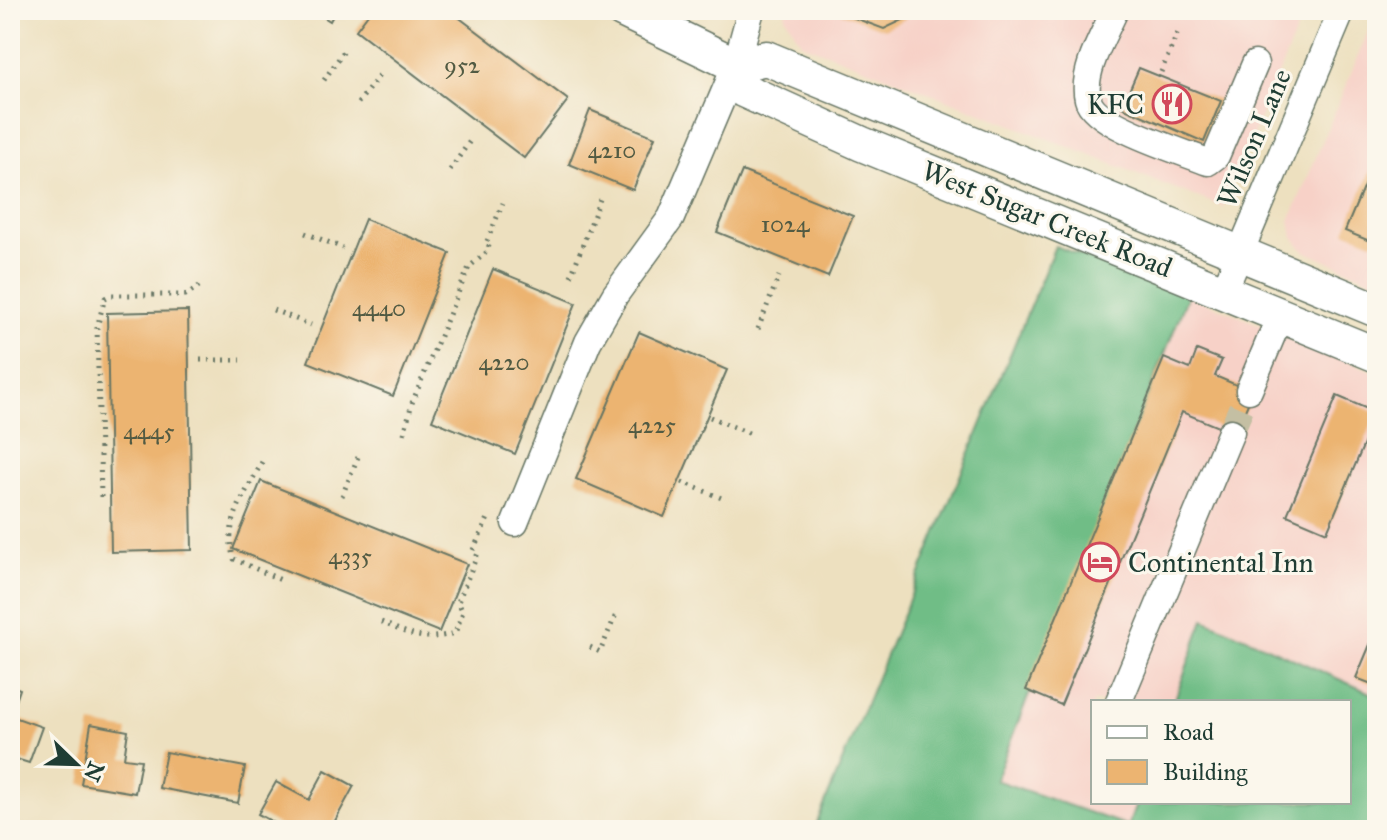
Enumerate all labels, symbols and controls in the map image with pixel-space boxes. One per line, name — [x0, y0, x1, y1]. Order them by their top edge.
house number: 952 — [444, 50, 480, 80]
street label: Wilson Lane — [1209, 64, 1299, 212]
restaurant icon: KFC — [1151, 83, 1193, 125]
place label: KFC — [1087, 87, 1144, 122]
house number: 4210 — [588, 135, 636, 165]
street label: West Sugar Creek Road — [917, 153, 1177, 285]
house number: 1024 — [761, 209, 810, 239]
house number: 4440 — [352, 293, 406, 323]
house number: 4220 — [479, 347, 529, 377]
house number: 4225 — [628, 410, 676, 440]
house number: 4445 — [123, 416, 175, 446]
house number: 4335 — [328, 541, 372, 571]
hotel icon: Continental Inn — [1079, 541, 1121, 583]
place label: Continental Inn — [1128, 545, 1314, 580]
legend — [1091, 700, 1351, 804]
text: Road — [1163, 717, 1214, 747]
north arrow — [36, 724, 116, 804]
text: Building — [1163, 757, 1248, 787]
text: N — [78, 758, 110, 786]

